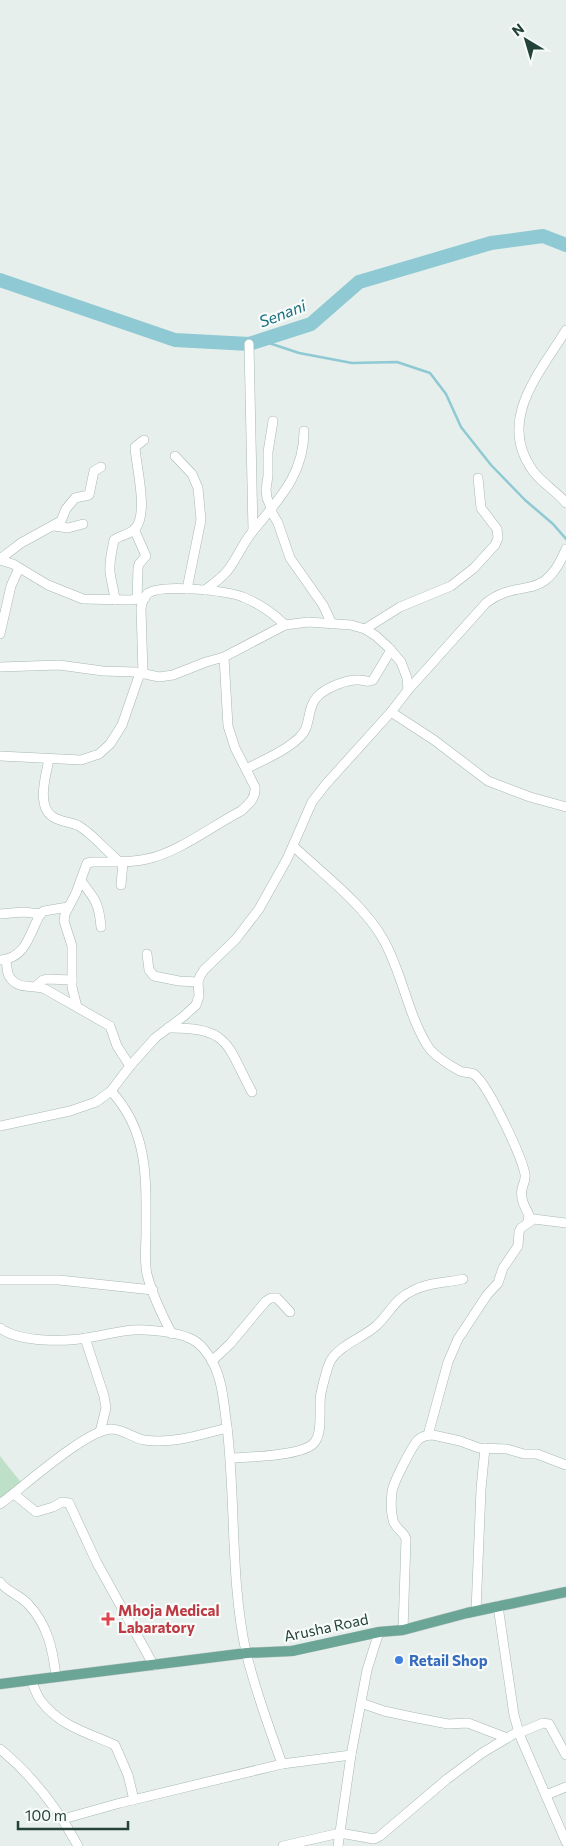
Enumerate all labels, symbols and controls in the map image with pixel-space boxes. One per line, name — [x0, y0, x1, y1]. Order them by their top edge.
north arrow — [501, 15, 551, 65]
text: N — [508, 19, 527, 39]
water label: Senani — [256, 295, 309, 331]
place label: Mhoja Medical Labaratory — [118, 1601, 220, 1636]
street label: Arusha Road — [282, 1609, 370, 1645]
marker: Mhoja Medical Labaratory — [102, 1613, 114, 1625]
place label: Retail Shop — [409, 1651, 488, 1669]
marker: Retail Shop — [393, 1654, 405, 1666]
scale bar — [18, 1798, 128, 1830]
text: 100 m — [25, 1806, 67, 1824]

